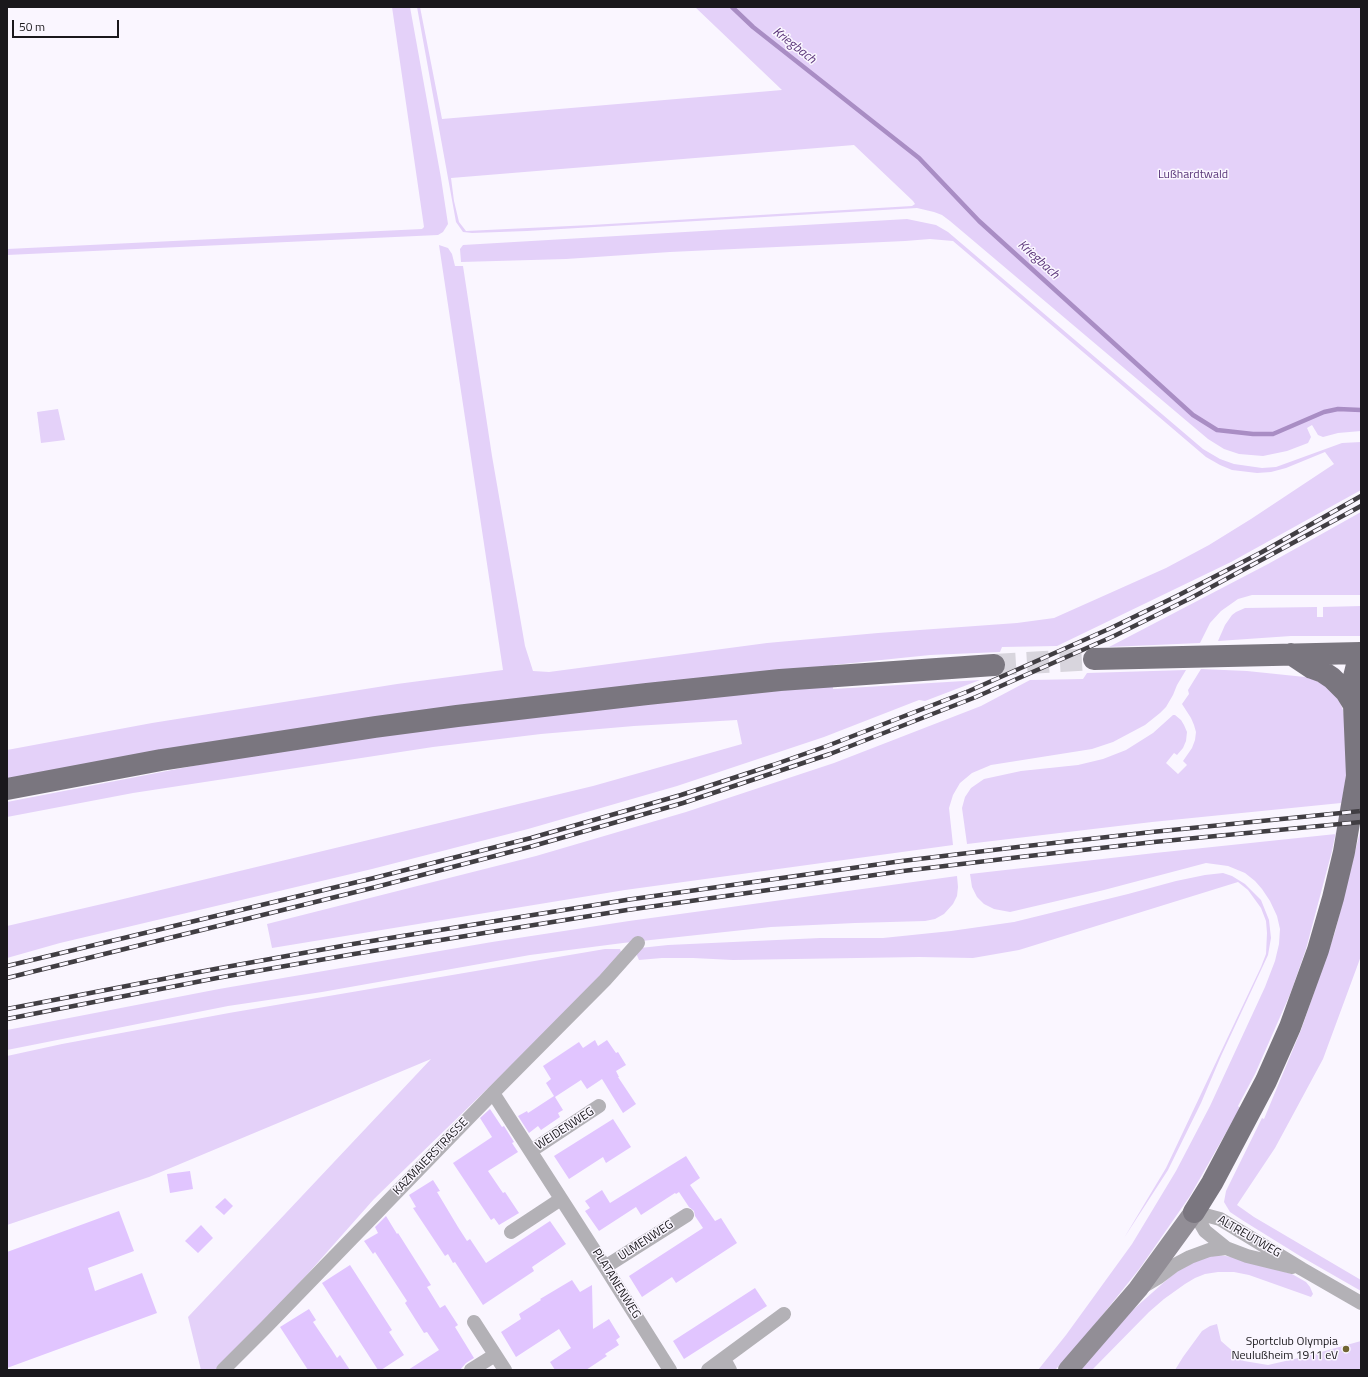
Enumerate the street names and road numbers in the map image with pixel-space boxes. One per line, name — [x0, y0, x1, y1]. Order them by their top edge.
street label: WEIDENWEG — [533, 1105, 597, 1153]
street label: KAZMAIERSTRASSE — [391, 1116, 471, 1198]
street label: ALTREUTWEG — [1215, 1213, 1283, 1261]
street label: ULMENWEG — [616, 1218, 676, 1264]
street label: PLATANENWEG — [589, 1246, 643, 1322]

